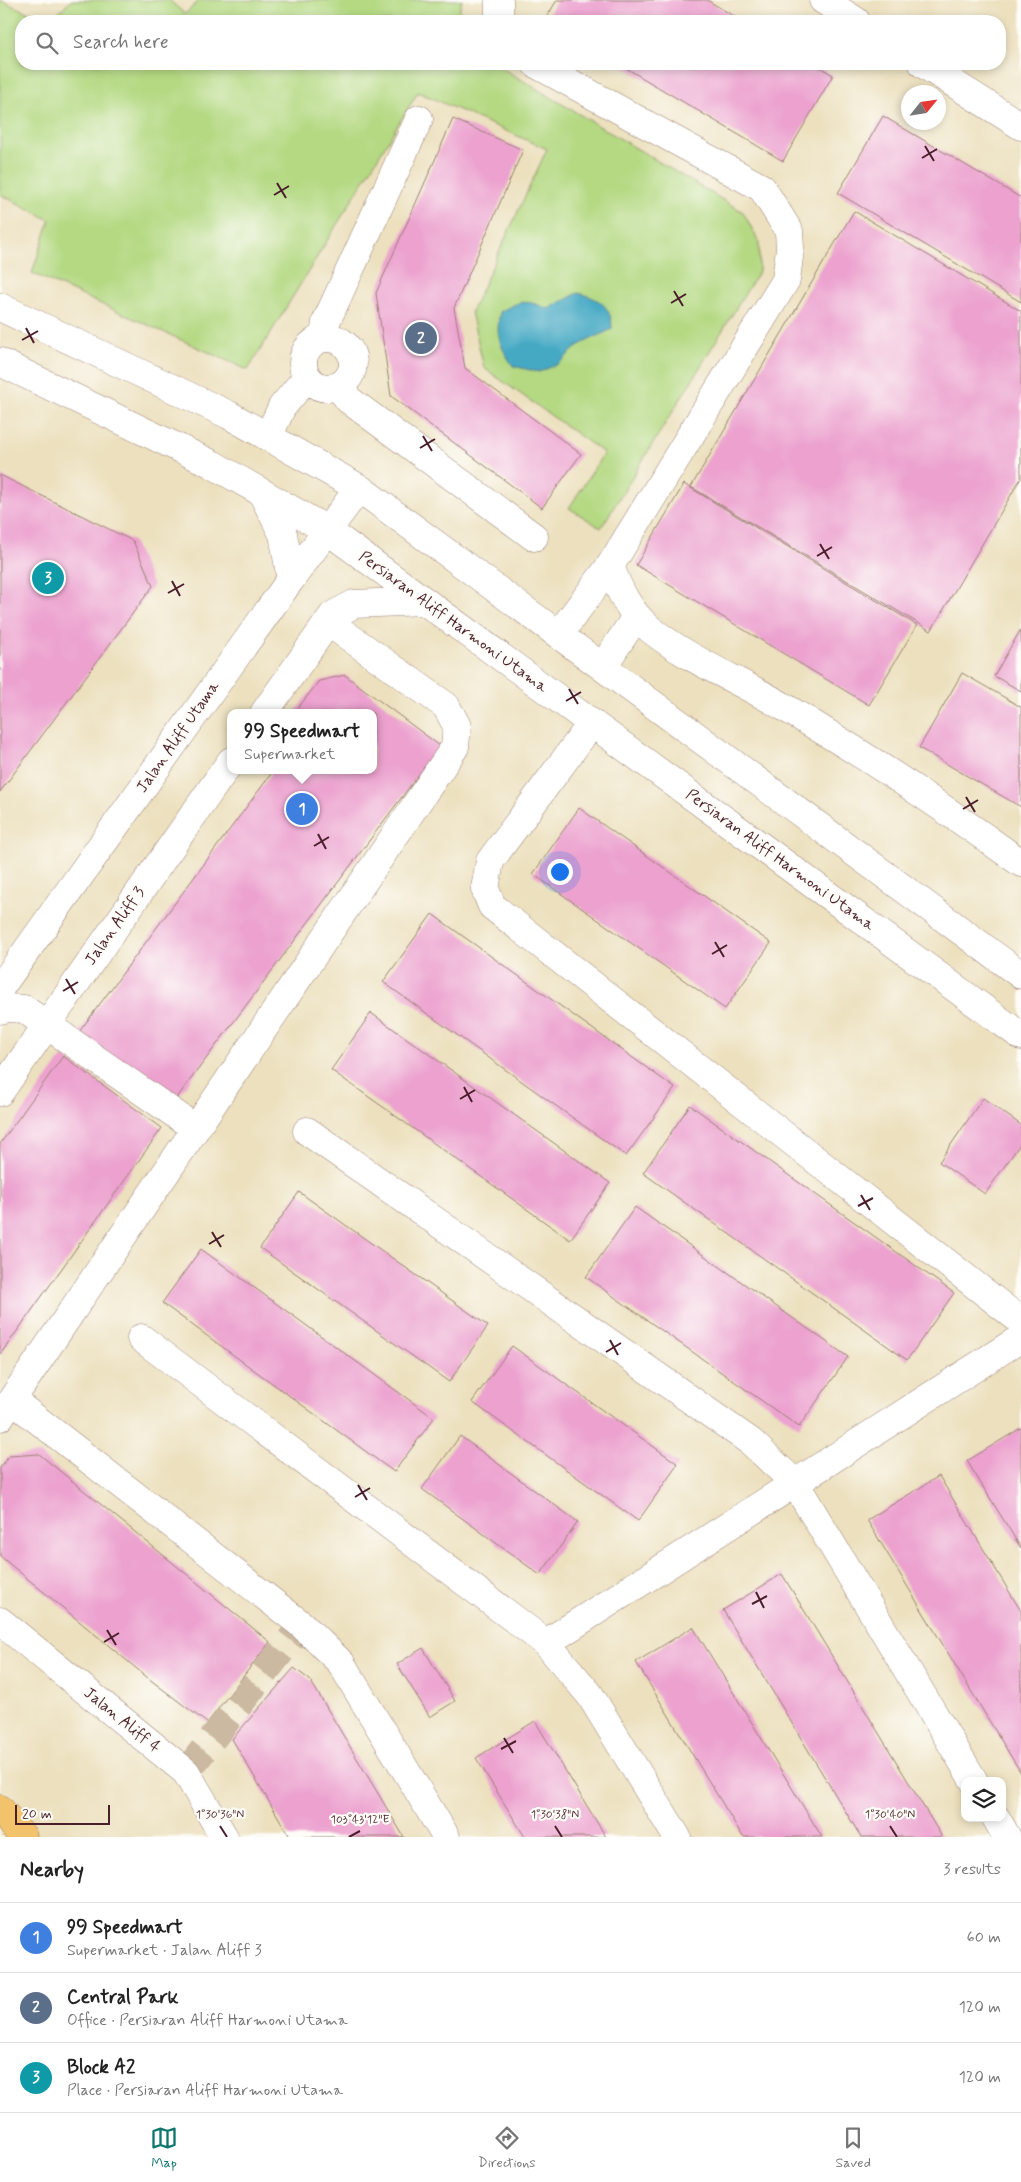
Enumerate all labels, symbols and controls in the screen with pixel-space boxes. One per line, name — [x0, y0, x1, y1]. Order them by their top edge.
search box — [15, 15, 1006, 70]
icon: search — [33, 29, 61, 57]
text: Search here — [73, 30, 169, 55]
north arrow — [901, 85, 946, 130]
pin: 2 — [405, 319, 437, 357]
street label: Persiaran Aliff Harmoni Utama — [354, 546, 552, 698]
pin: 3 — [32, 559, 64, 597]
street label: Jalan Aliff Utama — [132, 677, 225, 797]
popup — [227, 709, 377, 774]
text: 99 Speedmart — [244, 719, 360, 744]
text: Supermarket — [244, 744, 335, 765]
street label: Persiaran Aliff Harmoni Utama — [681, 784, 879, 936]
pin: 1 — [286, 790, 318, 828]
your location — [547, 859, 573, 885]
street label: Jalan Aliff 3 — [80, 883, 150, 969]
street label: Jalan Aliff 4 — [79, 1682, 165, 1758]
map controls — [961, 1777, 1006, 1822]
button: layers — [961, 1777, 1006, 1822]
scale bar — [15, 1802, 110, 1825]
text: 20 m — [22, 1805, 52, 1823]
text: 1°30'36"N — [196, 1807, 244, 1823]
text: 1°30'38"N — [531, 1807, 579, 1823]
text: 1°30'40"N — [865, 1807, 915, 1823]
text: 103°43'12"E — [331, 1812, 389, 1828]
text: Nearby — [20, 1856, 84, 1884]
text: 3 results — [943, 1859, 1001, 1880]
text: 99 Speedmart — [67, 1915, 183, 1940]
text: 1 — [32, 1927, 40, 1948]
text: 60 m — [967, 1927, 1001, 1948]
text: Supermarket · Jalan Aliff 3 — [67, 1940, 262, 1961]
text: Central Park — [67, 1985, 178, 2010]
text: 2 — [32, 1997, 40, 2018]
text: 120 m — [959, 1997, 1001, 2018]
text: Office · Persiaran Aliff Harmoni Utama — [67, 2010, 348, 2031]
text: Block A2 — [67, 2055, 135, 2080]
text: 3 — [32, 2067, 40, 2088]
text: 120 m — [959, 2067, 1001, 2088]
text: Place · Persiaran Aliff Harmoni Utama — [67, 2080, 343, 2101]
tab: Map — [150, 2124, 178, 2172]
tab: Directions — [478, 2124, 536, 2172]
tab: Saved — [836, 2124, 871, 2172]

